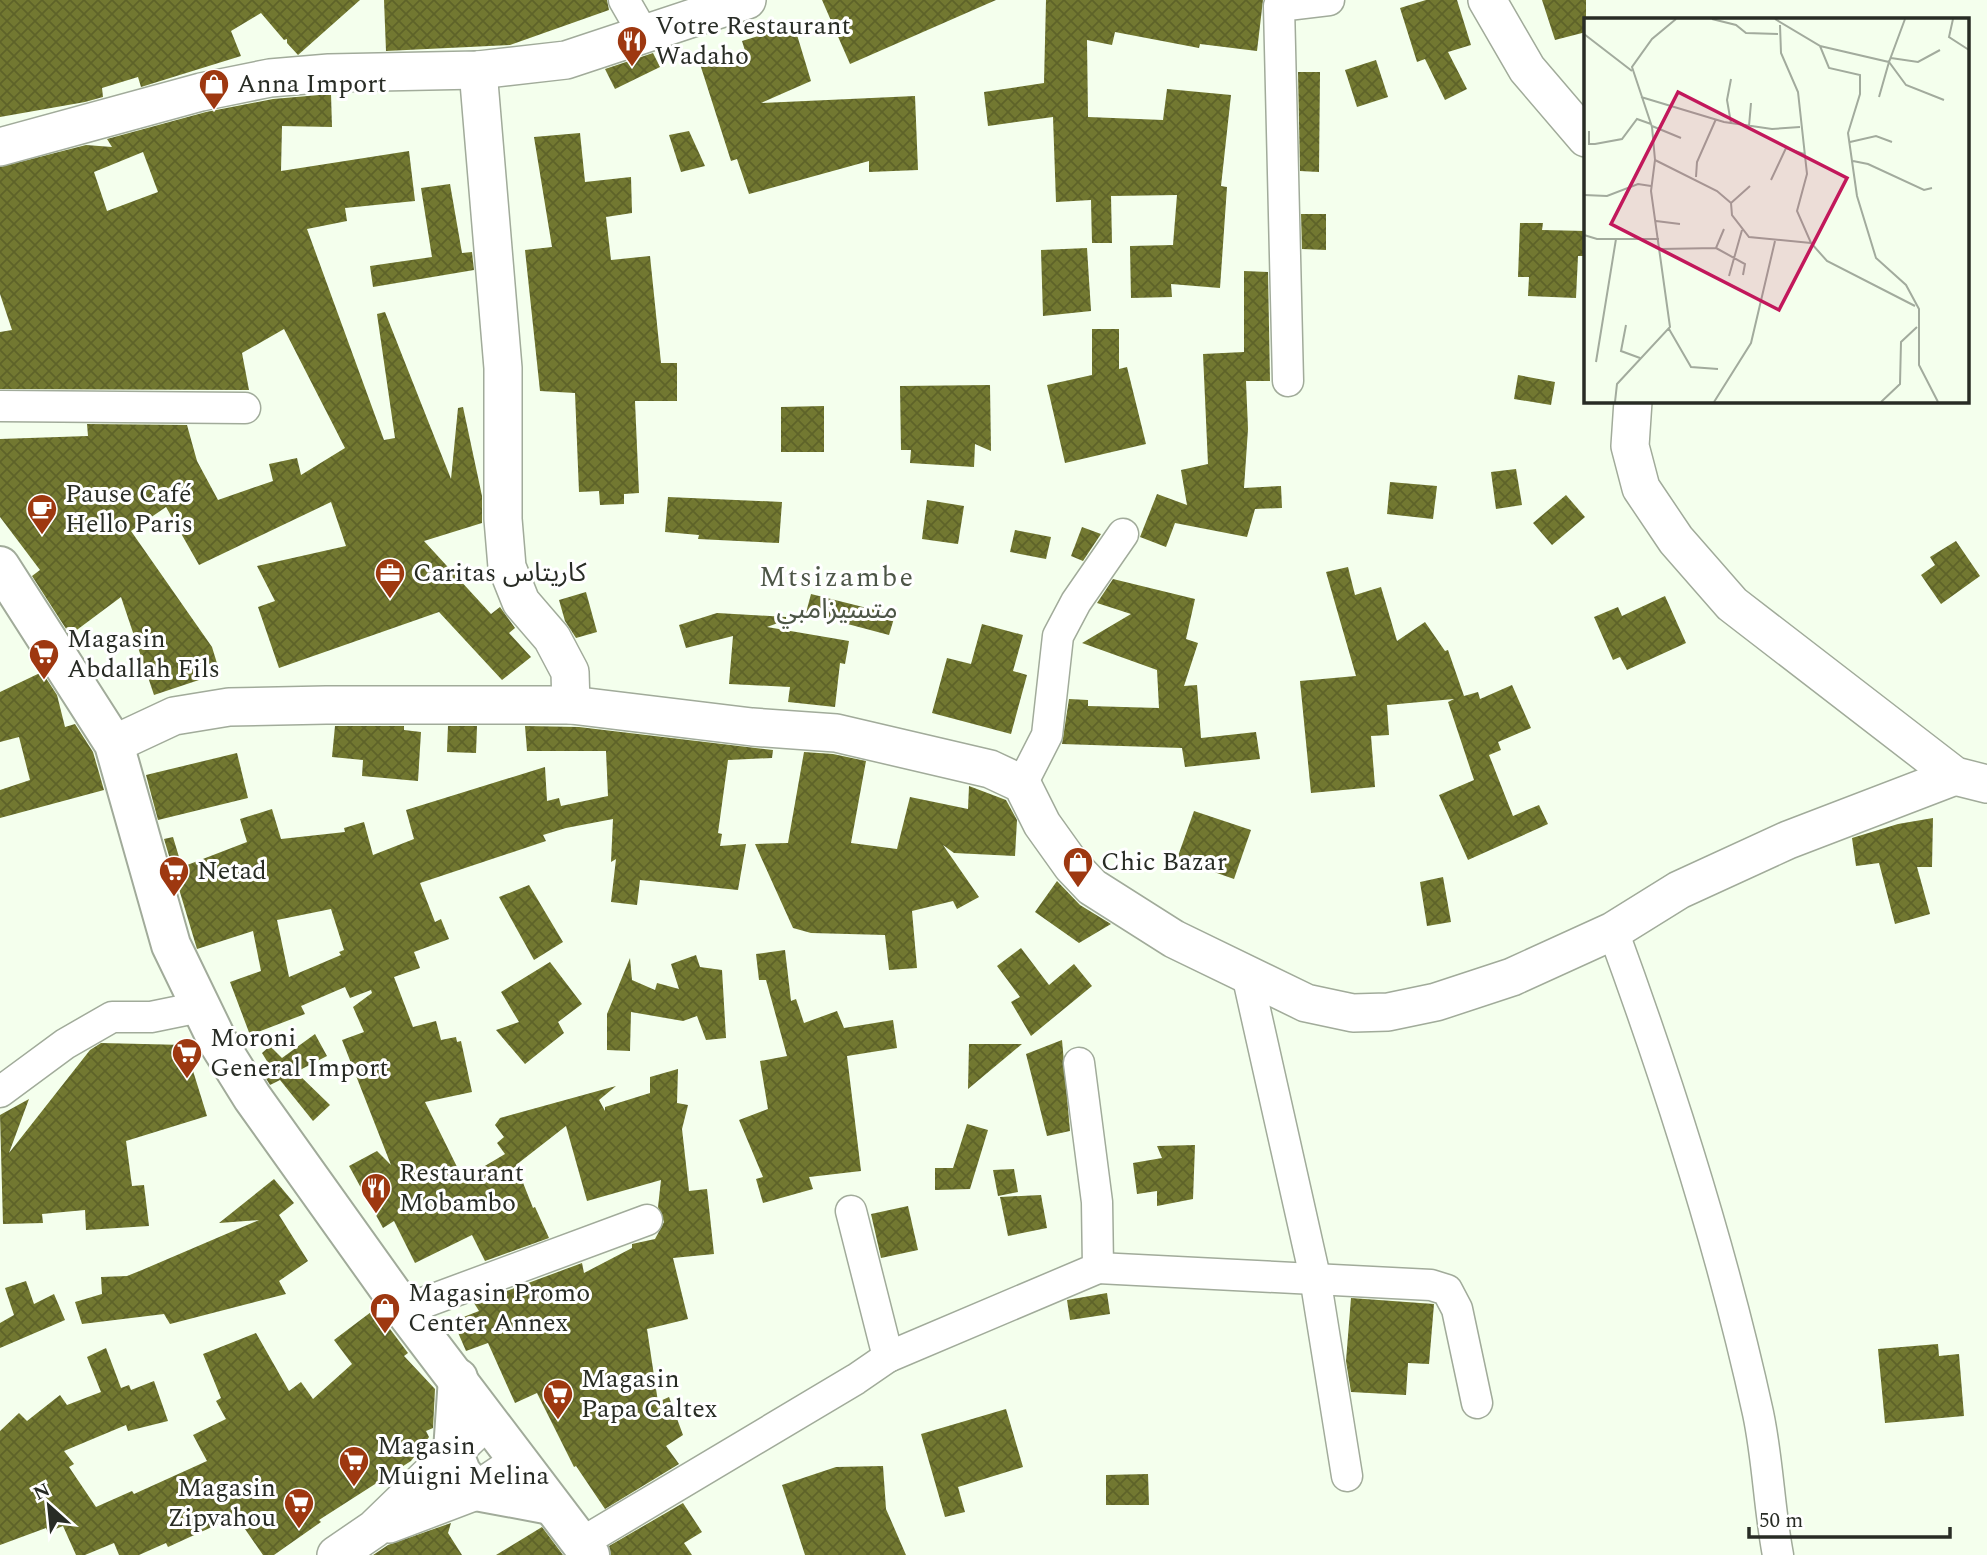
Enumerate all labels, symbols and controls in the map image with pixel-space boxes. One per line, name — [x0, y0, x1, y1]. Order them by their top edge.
place label: Votre Restaurant Wadaho — [655, 6, 851, 76]
inset map — [1584, 18, 1969, 402]
restaurant icon: Votre Restaurant Wadaho — [615, 24, 649, 68]
place label: Anna Import — [237, 64, 387, 104]
shop icon: Anna Import — [197, 67, 231, 111]
place label: Pause Café Hello Paris — [65, 474, 193, 544]
cafe icon: Pause Café Hello Paris — [25, 492, 59, 536]
place label: Caritas كاريتاس — [413, 553, 587, 593]
office icon: Caritas كاريتاس — [373, 556, 407, 600]
district label: Mtsizambe متسيزامبي — [759, 556, 915, 631]
place label: Magasin Abdallah Fils — [67, 619, 220, 689]
supermarket icon: Magasin Abdallah Fils — [27, 637, 61, 681]
place label: Chic Bazar — [1101, 842, 1227, 882]
shop icon: Chic Bazar — [1061, 845, 1095, 889]
place label: Netad — [197, 851, 267, 891]
supermarket icon: Netad — [157, 854, 191, 898]
place label: Moroni General Import — [210, 1018, 389, 1088]
supermarket icon: Moroni General Import — [170, 1036, 204, 1080]
place label: Restaurant Mobambo — [399, 1153, 524, 1223]
restaurant icon: Restaurant Mobambo — [359, 1171, 393, 1215]
place label: Magasin Promo Center Annex — [408, 1273, 590, 1343]
shop icon: Magasin Promo Center Annex — [368, 1291, 402, 1335]
place label: Magasin Papa Caltex — [581, 1359, 718, 1429]
supermarket icon: Magasin Papa Caltex — [541, 1377, 575, 1421]
place label: Magasin Muigni Melina — [377, 1426, 550, 1496]
supermarket icon: Magasin Muigni Melina — [337, 1444, 371, 1488]
place label: Magasin Zipvahou — [168, 1468, 276, 1538]
north arrow — [14, 1471, 84, 1541]
text: N — [28, 1476, 55, 1509]
supermarket icon: Magasin Zipvahou — [282, 1486, 316, 1530]
scale bar — [1749, 1496, 1950, 1540]
text: 50 m — [1759, 1505, 1803, 1537]

